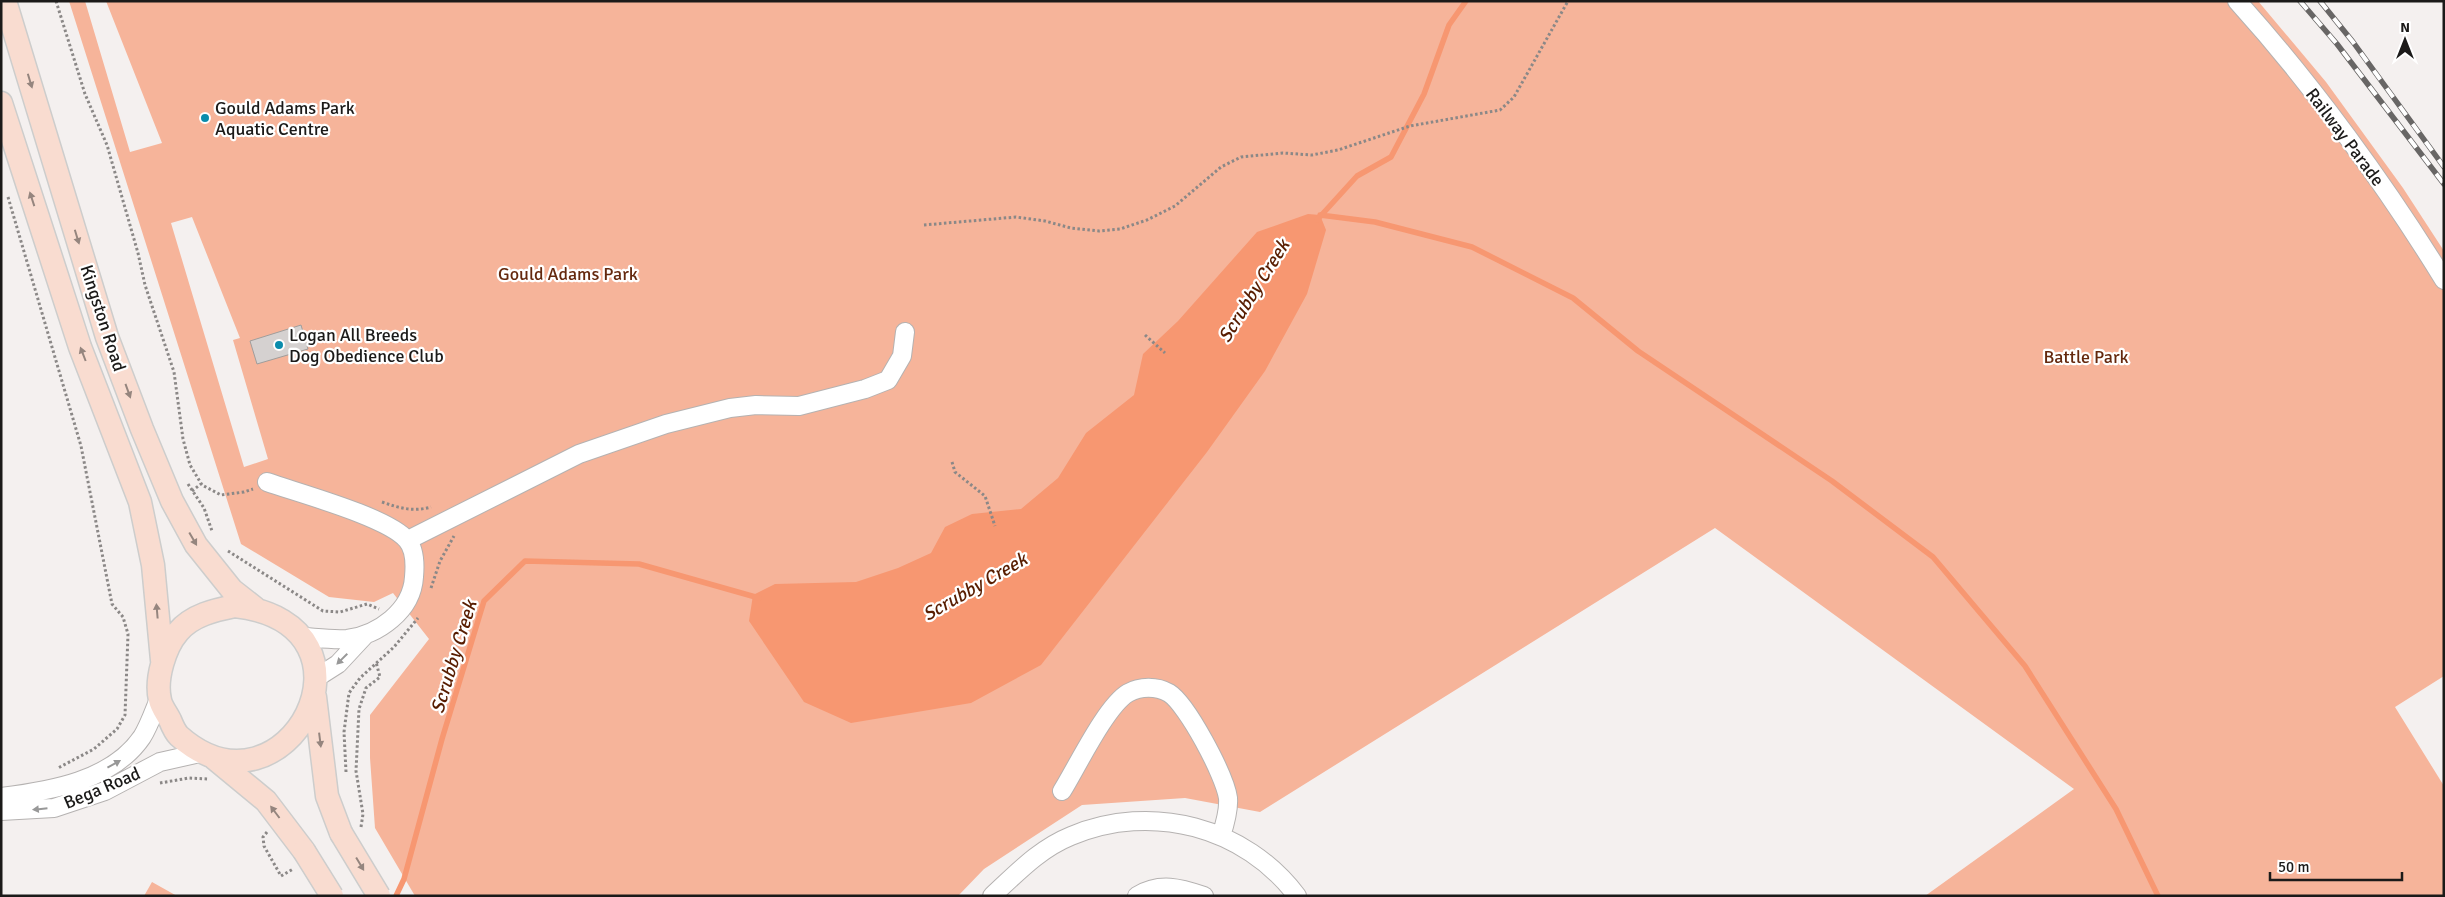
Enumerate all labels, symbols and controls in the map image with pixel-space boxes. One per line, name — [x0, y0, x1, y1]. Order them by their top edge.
north arrow — [2380, 15, 2430, 65]
text: N — [2400, 19, 2410, 36]
one-way arrow — [26, 74, 34, 89]
street label: Railway Parade — [2301, 84, 2389, 190]
place label: Gould Adams Park Aquatic Centre — [215, 97, 355, 140]
marker: Gould Adams Park Aquatic Centre — [199, 112, 211, 124]
one-way arrow — [28, 192, 35, 207]
one-way arrow — [73, 230, 81, 245]
water label: Scrubby Creek — [1213, 234, 1296, 347]
street label: Kingston Road — [75, 262, 131, 374]
park label: Gould Adams Park — [498, 263, 638, 285]
place label: Logan All Breeds Dog Obedience Club — [289, 324, 444, 367]
marker: Logan All Breeds Dog Obedience Club — [273, 339, 285, 351]
park label: Battle Park — [2043, 346, 2129, 368]
one-way arrow — [78, 347, 86, 361]
one-way arrow — [124, 384, 132, 398]
one-way arrow — [189, 533, 198, 546]
water label: Scrubby Creek — [918, 547, 1033, 627]
water label: Scrubby Creek — [425, 596, 483, 716]
one-way arrow — [153, 603, 161, 619]
one-way arrow — [337, 653, 349, 665]
one-way arrow — [316, 732, 324, 748]
one-way arrow — [107, 759, 121, 768]
street label: Bega Road — [60, 762, 144, 814]
one-way arrow — [31, 805, 47, 813]
one-way arrow — [270, 805, 280, 819]
scale bar — [2270, 850, 2402, 882]
one-way arrow — [356, 858, 365, 871]
text: 50 m — [2278, 858, 2309, 876]

